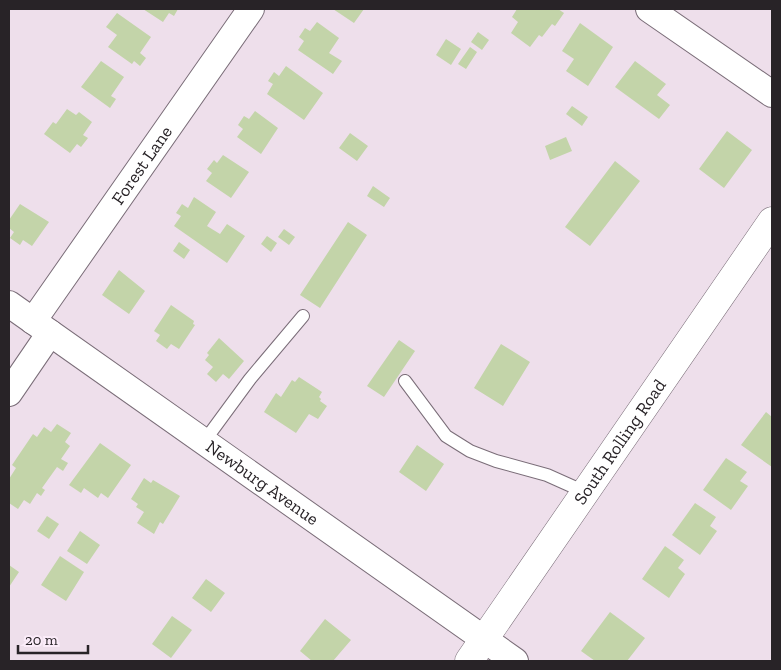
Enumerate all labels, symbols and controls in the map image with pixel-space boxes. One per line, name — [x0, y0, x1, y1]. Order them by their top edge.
street label: Forest Lane — [107, 122, 177, 209]
street label: South Rolling Road — [569, 375, 671, 509]
street label: Newburg Avenue — [202, 435, 323, 530]
scale bar — [18, 622, 88, 654]
text: 20 m — [25, 631, 58, 649]

